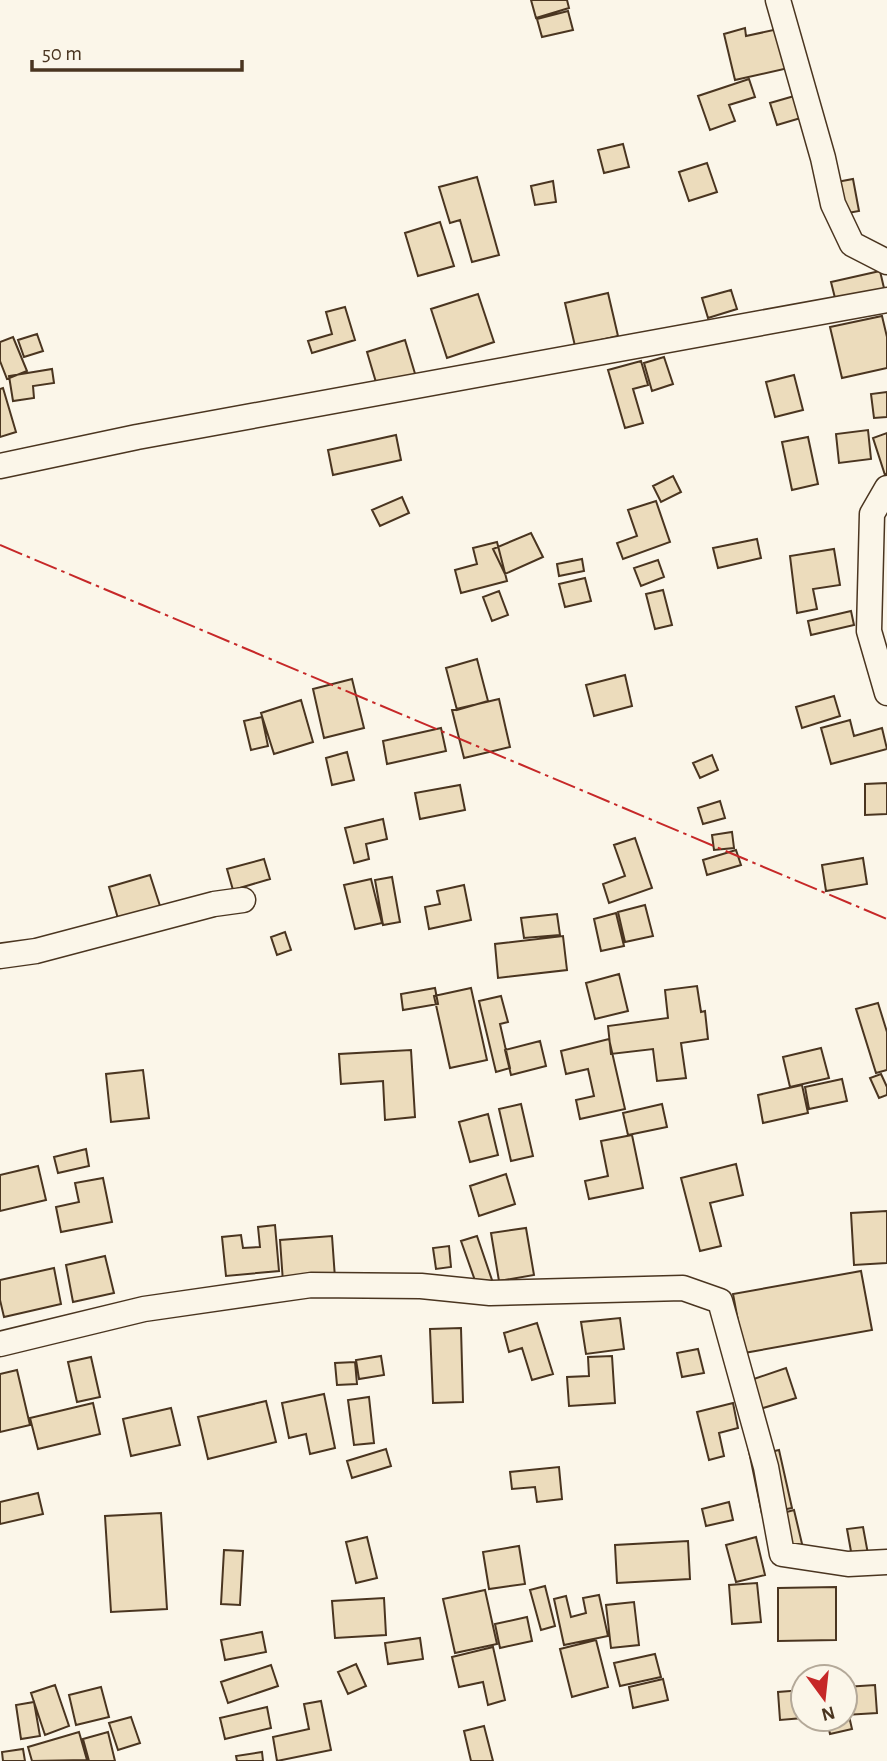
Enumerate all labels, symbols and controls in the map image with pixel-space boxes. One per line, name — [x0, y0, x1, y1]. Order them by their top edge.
scale bar — [32, 28, 242, 72]
text: 50 m — [42, 43, 82, 64]
north arrow — [789, 1663, 859, 1733]
text: N — [819, 1702, 837, 1724]

